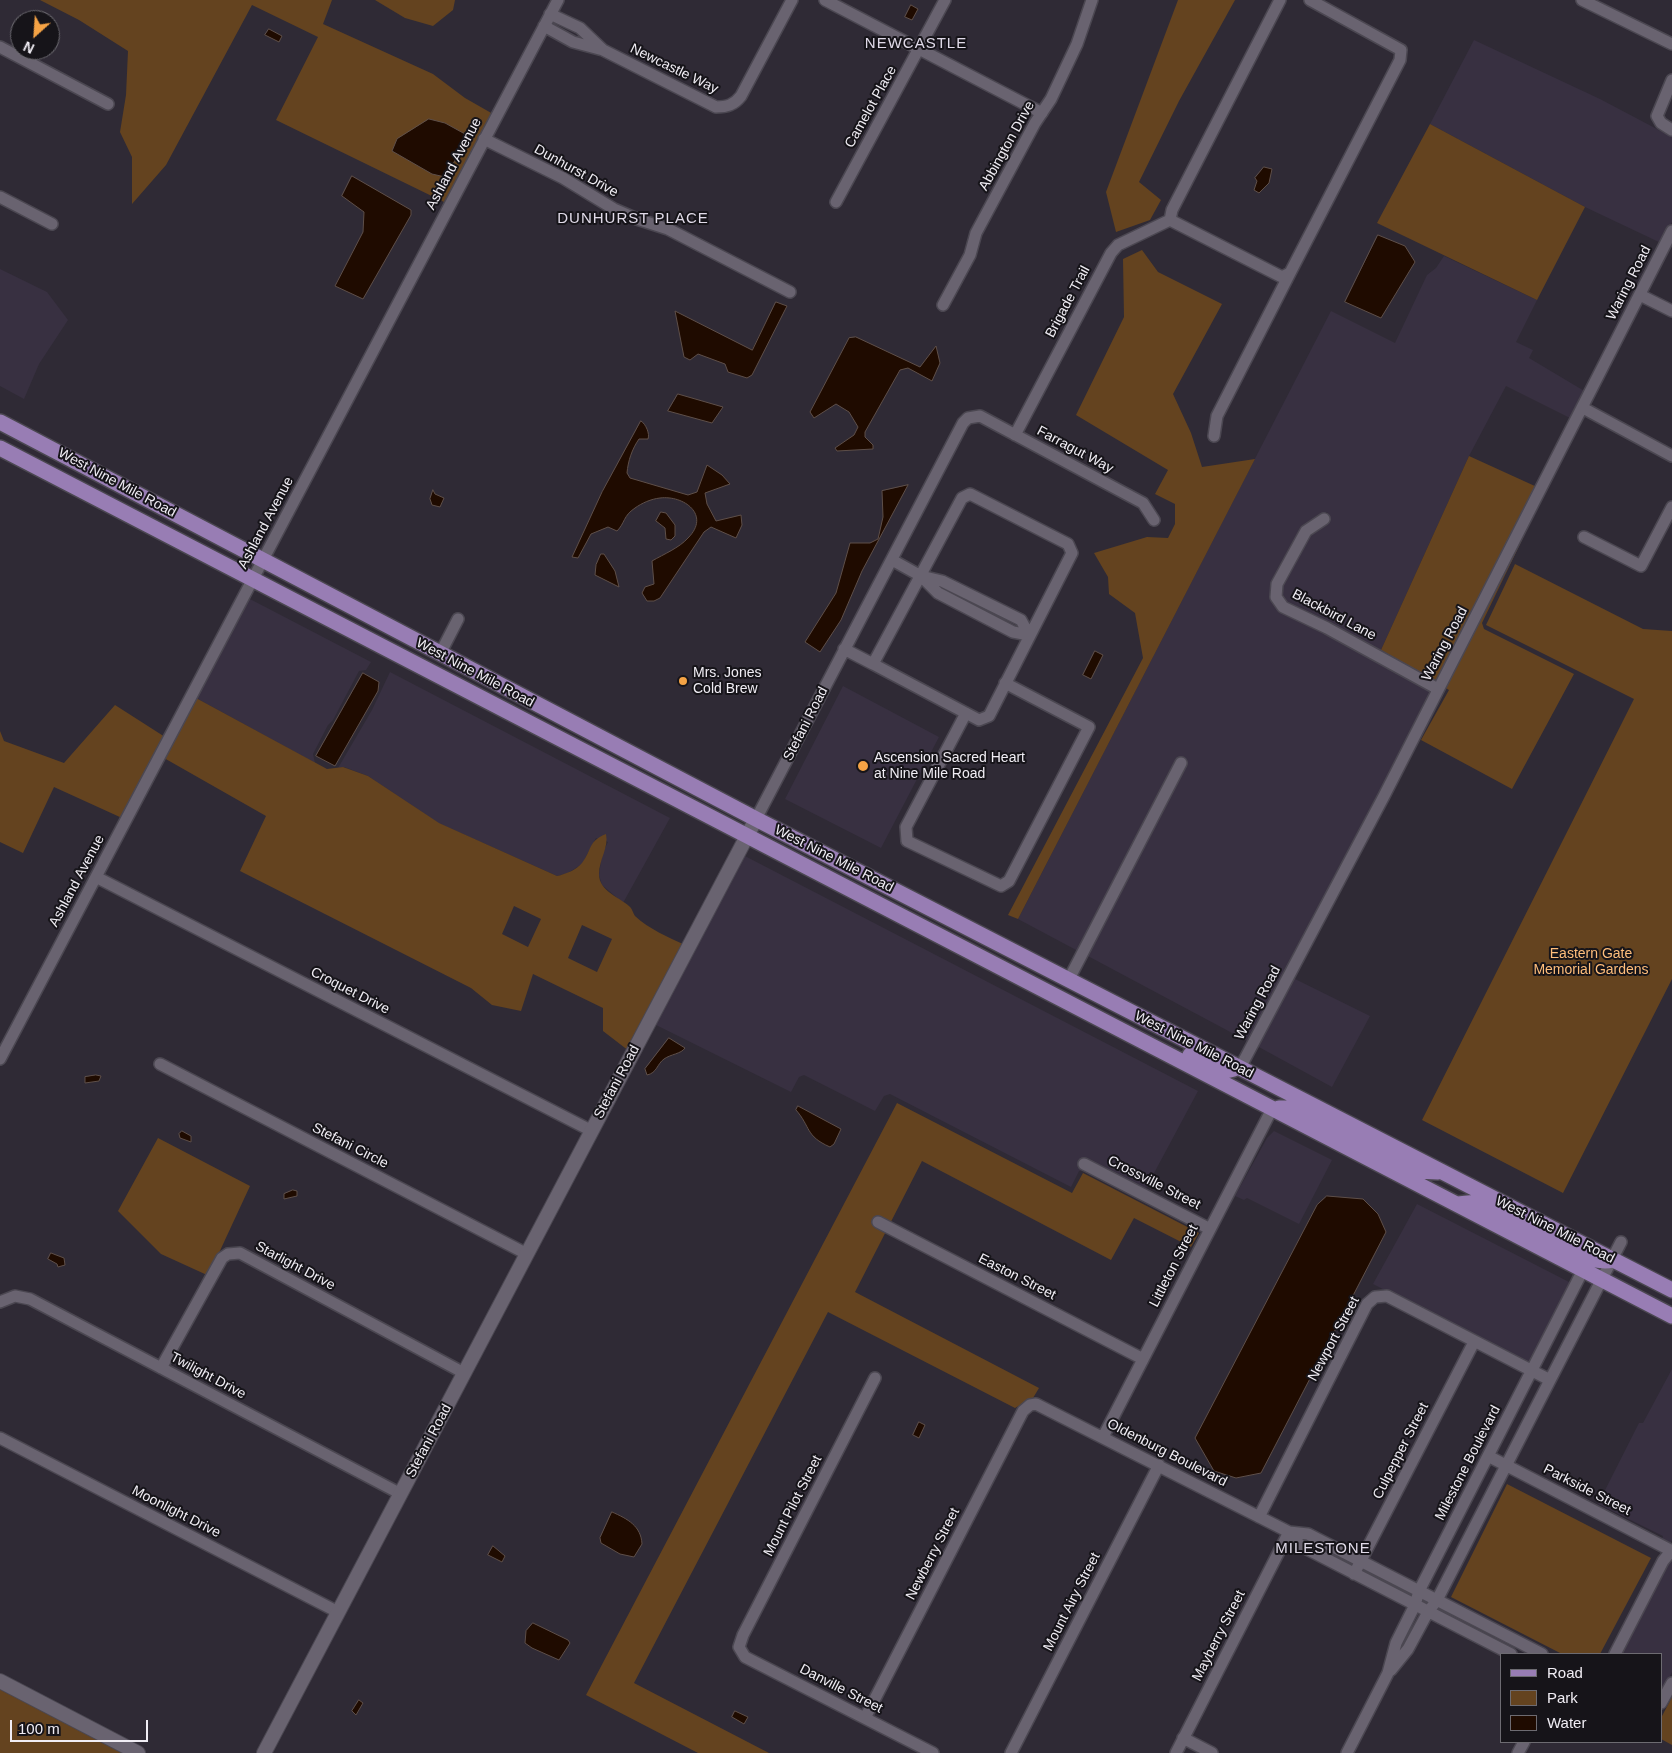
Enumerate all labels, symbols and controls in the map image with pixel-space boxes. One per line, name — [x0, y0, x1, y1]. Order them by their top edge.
north arrow — [10, 10, 60, 60]
district label: NEWCASTLE — [864, 35, 968, 53]
text: N — [21, 38, 37, 57]
street label: Newcastle Way — [627, 40, 721, 98]
street label: Camelot Place — [842, 63, 900, 151]
street label: Abbington Drive — [976, 98, 1038, 194]
street label: Ashland Avenue — [423, 115, 485, 213]
street label: Dunhurst Drive — [531, 141, 621, 201]
district label: DUNHURST PLACE — [555, 210, 711, 228]
street label: Waring Road — [1603, 243, 1655, 323]
street label: Brigade Trail — [1042, 263, 1094, 341]
street label: Farragut Way — [1034, 423, 1116, 477]
street label: West Nine Mile Road — [55, 445, 179, 521]
street label: Ashland Avenue — [235, 474, 297, 572]
street label: Blackbird Lane — [1289, 586, 1379, 644]
street label: Waring Road — [1419, 604, 1471, 684]
street label: West Nine Mile Road — [413, 635, 537, 711]
place label: Mrs. Jones Cold Brew — [693, 665, 761, 698]
marker: Mrs. Jones Cold Brew — [677, 675, 689, 687]
street label: Stefani Road — [780, 684, 832, 764]
place label: Ascension Sacred Heart at Nine Mile Road — [874, 750, 1025, 782]
marker: Ascension Sacred Heart at Nine Mile Road — [856, 759, 870, 773]
street label: West Nine Mile Road — [772, 822, 896, 896]
street label: Ashland Avenue — [46, 832, 108, 930]
park label: Eastern Gate Memorial Gardens — [1533, 946, 1649, 979]
street label: Waring Road — [1232, 963, 1284, 1043]
street label: Croquet Drive — [308, 964, 392, 1018]
street label: West Nine Mile Road — [1132, 1008, 1256, 1082]
street label: Stefani Road — [591, 1042, 643, 1122]
street label: Stefani Circle — [309, 1120, 391, 1172]
street label: Crossville Street — [1105, 1152, 1203, 1214]
street label: West Nine Mile Road — [1493, 1193, 1617, 1267]
street label: Littleton Street — [1146, 1222, 1202, 1310]
street label: Starlight Drive — [252, 1238, 338, 1294]
street label: Easton Street — [975, 1250, 1059, 1304]
street label: Newport Street — [1305, 1294, 1363, 1384]
street label: Twilight Drive — [167, 1349, 249, 1403]
street label: Culpepper Street — [1369, 1400, 1433, 1502]
street label: Stefani Road — [403, 1401, 455, 1481]
street label: Milestone Boulevard — [1432, 1403, 1504, 1523]
street label: Oldenburg Boulevard — [1104, 1415, 1230, 1491]
street label: Mount Pilot Street — [760, 1453, 826, 1559]
street label: Parkside Street — [1541, 1461, 1633, 1519]
street label: Moonlight Drive — [129, 1482, 223, 1542]
street label: Newberry Street — [903, 1505, 963, 1603]
district label: MILESTONE — [1274, 1540, 1372, 1558]
street label: Mount Airy Street — [1040, 1550, 1104, 1654]
street label: Mayberry Street — [1189, 1588, 1249, 1684]
legend — [1500, 1653, 1662, 1743]
street label: Danville Street — [797, 1661, 885, 1717]
text: Road — [1547, 1664, 1583, 1681]
text: Park — [1547, 1689, 1578, 1706]
scale bar — [12, 1710, 150, 1742]
text: Water — [1547, 1714, 1586, 1731]
text: 100 m — [18, 1720, 60, 1737]

